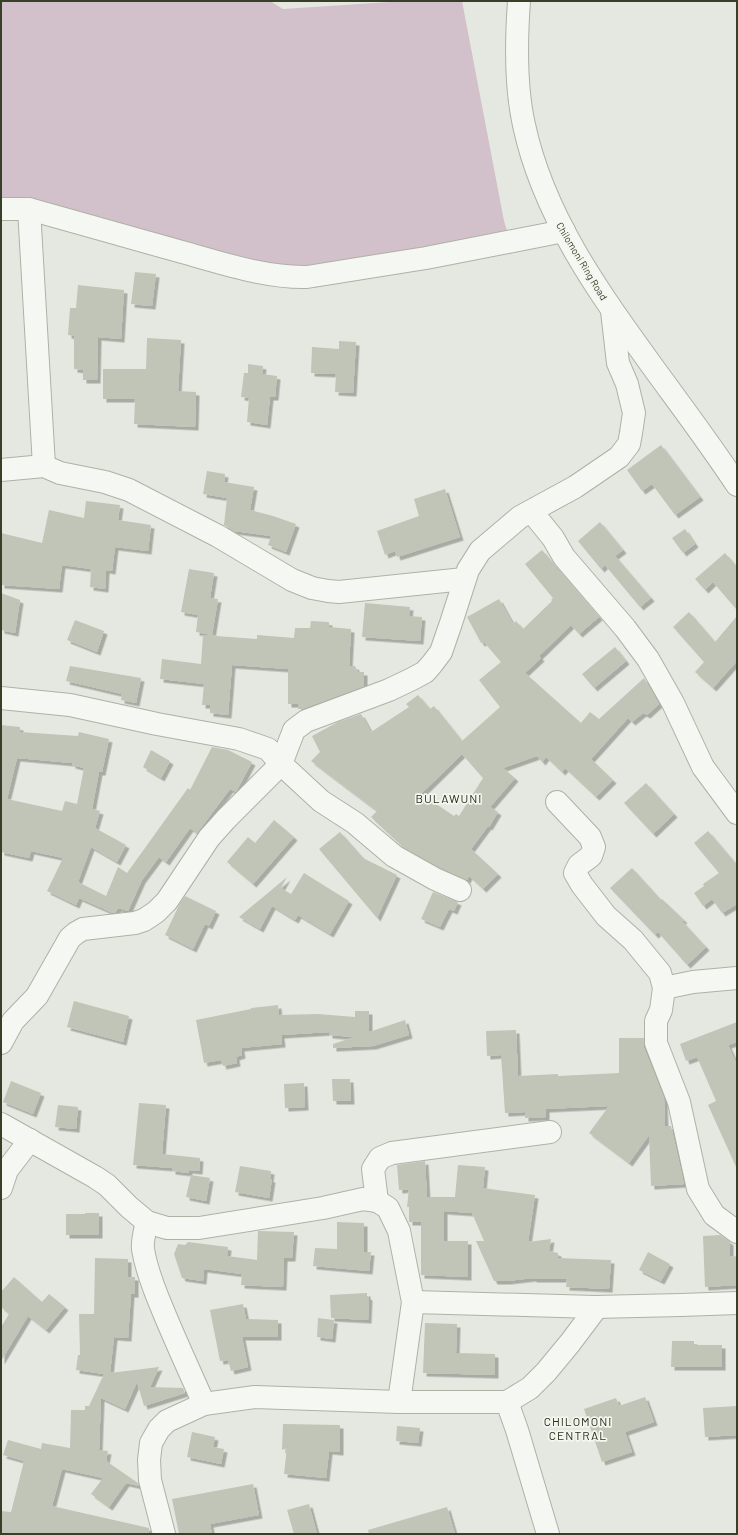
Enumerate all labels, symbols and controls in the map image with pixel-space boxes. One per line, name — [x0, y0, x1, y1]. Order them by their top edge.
street label: Chilomoni Ring Road — [554, 220, 610, 302]
district label: BULAWUNI — [416, 791, 482, 805]
district label: CHILOMONI CENTRAL — [544, 1414, 612, 1442]

